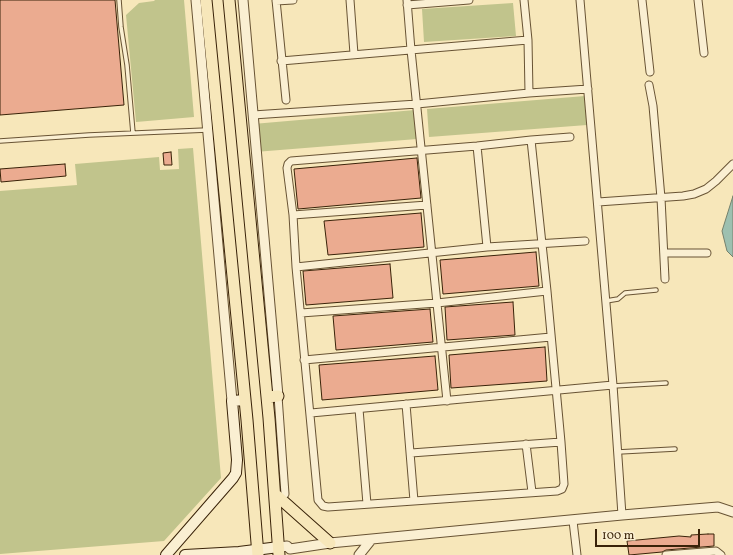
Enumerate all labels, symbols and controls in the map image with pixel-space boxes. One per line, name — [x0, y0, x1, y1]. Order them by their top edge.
scale bar — [597, 521, 702, 547]
text: 100 m — [602, 528, 634, 544]

